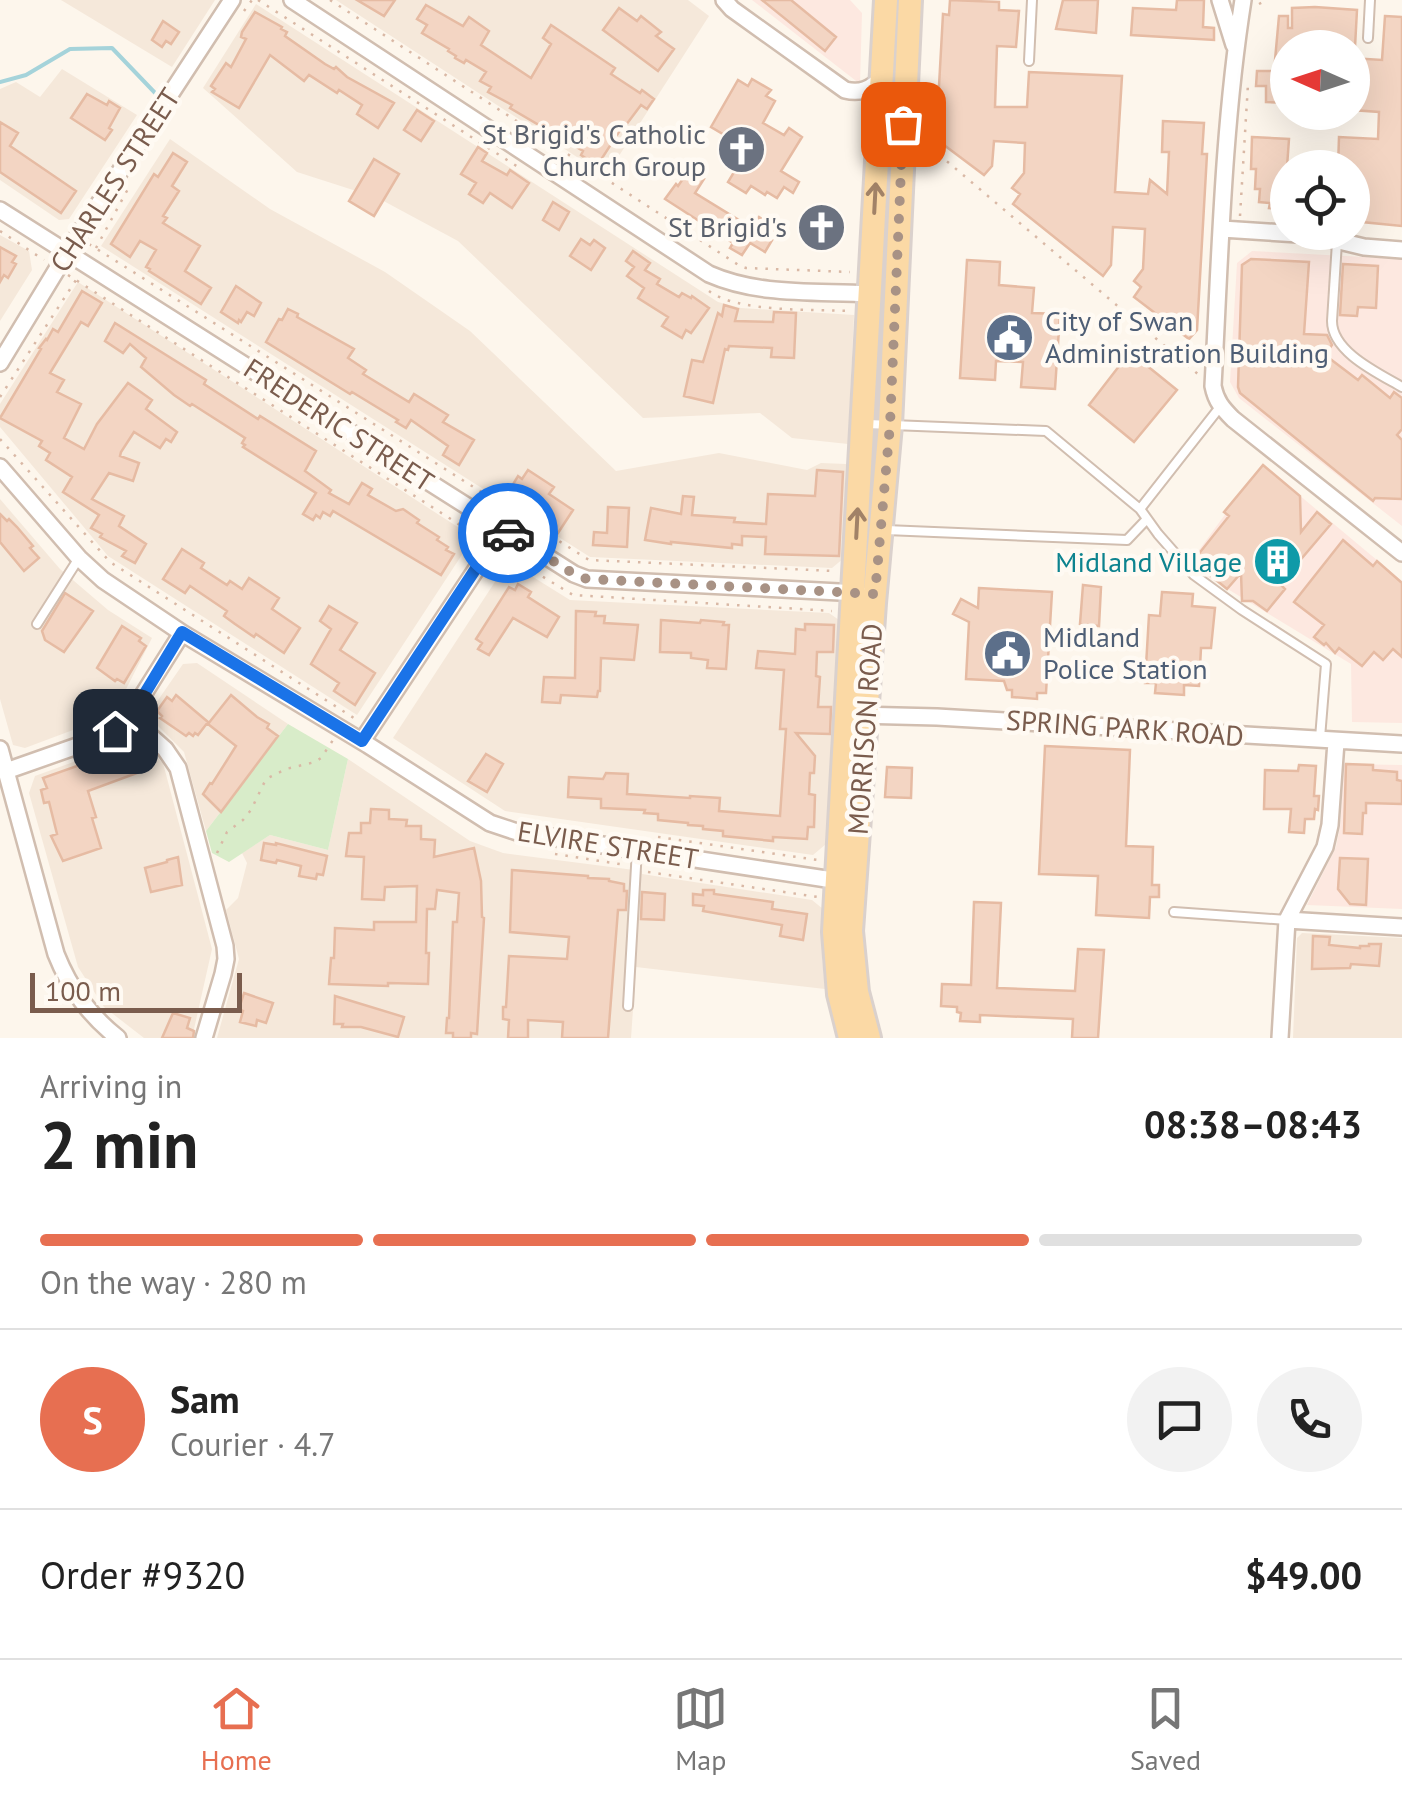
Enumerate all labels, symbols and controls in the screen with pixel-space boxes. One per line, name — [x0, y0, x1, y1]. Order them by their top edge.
north arrow — [1270, 30, 1370, 130]
map controls — [1270, 30, 1370, 250]
street label: CHARLES STREET — [41, 80, 188, 279]
pin — [861, 82, 946, 167]
icon: bag — [876, 97, 931, 152]
place label: St Brigid's Catholic Church Group — [482, 115, 706, 184]
church icon: St Brigid's Catholic Church Group — [715, 124, 767, 176]
button: locate — [1270, 150, 1370, 250]
one-way arrow — [866, 183, 885, 215]
church icon: St Brigid's — [796, 201, 848, 253]
place label: St Brigid's — [668, 208, 787, 245]
place label: City of Swan Administration Building — [1045, 302, 1329, 371]
public building icon: City of Swan Administration Building — [984, 311, 1036, 363]
street label: FREDERIC STREET — [237, 349, 442, 500]
courier — [458, 483, 558, 583]
icon: car — [481, 506, 536, 561]
one-way arrow — [848, 507, 867, 539]
building icon: Midland Village — [1251, 536, 1303, 588]
place label: Midland Village — [1055, 543, 1242, 580]
place label: Midland Police Station — [1043, 618, 1208, 687]
street label: MORRISON ROAD — [839, 622, 890, 836]
public building icon: Midland Police Station — [982, 627, 1034, 679]
pin — [73, 689, 158, 774]
street label: SPRING PARK ROAD — [1005, 701, 1245, 754]
icon: home — [88, 704, 143, 759]
street label: ELVIRE STREET — [515, 812, 701, 877]
scale bar — [30, 968, 242, 1013]
text: 100 m — [45, 972, 121, 1009]
text: Arriving in — [40, 1065, 182, 1107]
text: 08:38–08:43 — [1144, 1099, 1362, 1148]
text: 2 min — [40, 1102, 199, 1186]
text: On the way · 280 m — [40, 1261, 307, 1303]
button: chat — [1127, 1367, 1232, 1472]
button: phone — [1257, 1367, 1362, 1472]
text: Sam — [170, 1374, 240, 1423]
text: S — [82, 1395, 103, 1444]
text: Courier · 4.7 — [170, 1423, 336, 1465]
text: Order #9320 — [40, 1550, 245, 1599]
text: $49.00 — [1245, 1550, 1362, 1599]
tab: Home — [201, 1681, 272, 1778]
tab: Map — [673, 1681, 728, 1778]
tab: Saved — [1130, 1681, 1201, 1778]

